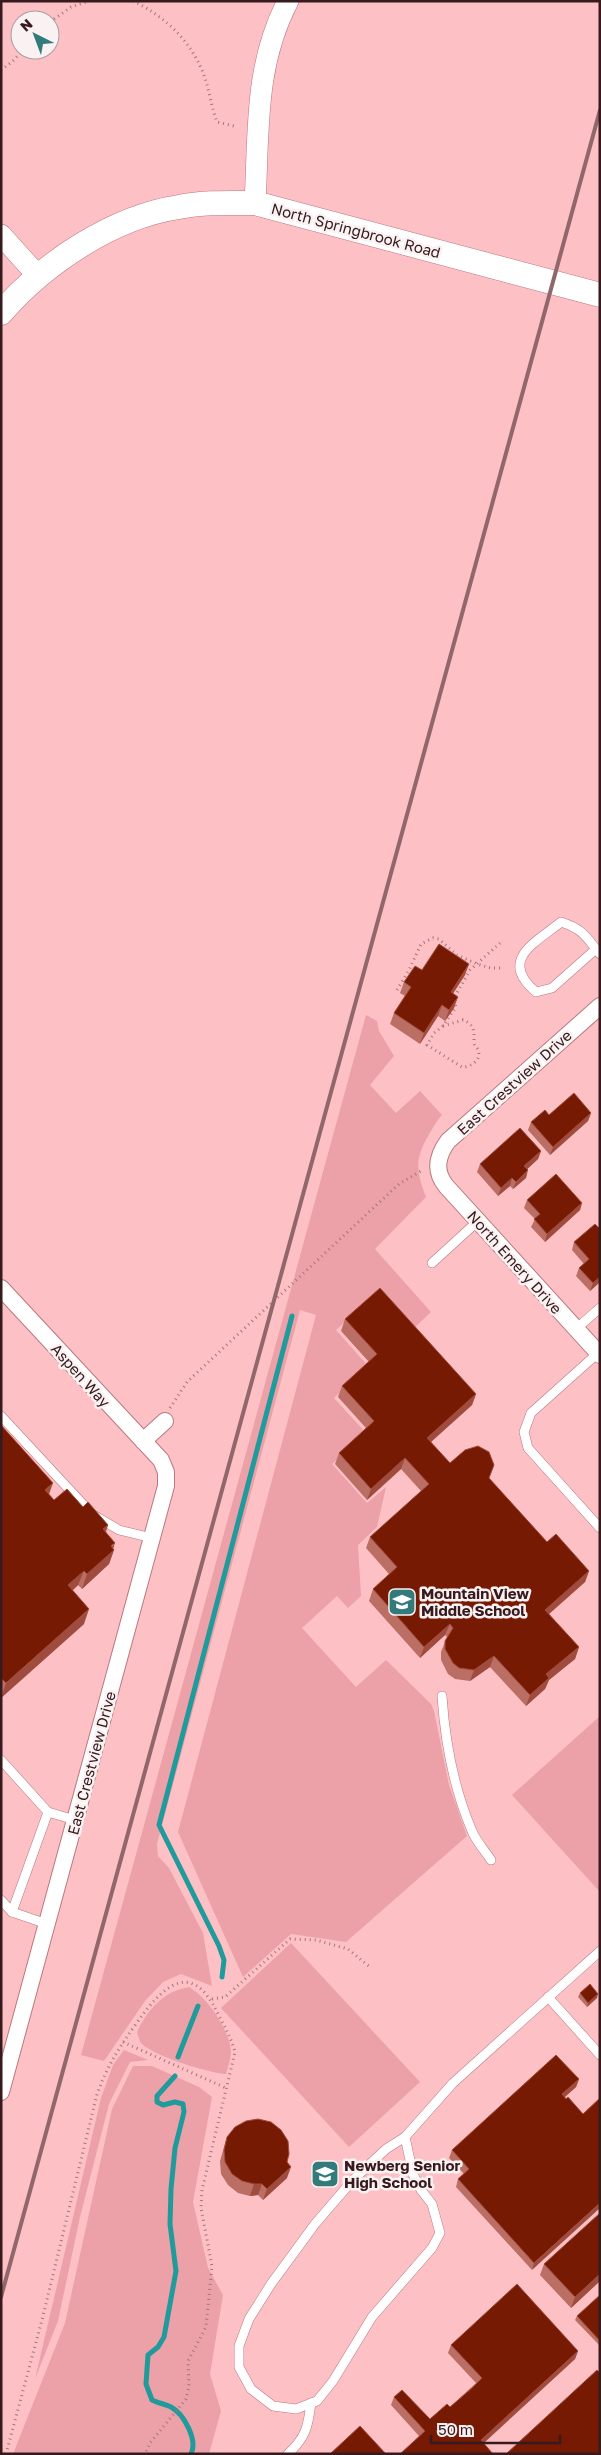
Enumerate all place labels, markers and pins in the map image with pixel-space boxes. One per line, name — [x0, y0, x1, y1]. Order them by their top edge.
place label: Mountain View Middle School — [421, 1584, 530, 1619]
school or university icon: Mountain View Middle School — [387, 1587, 417, 1617]
place label: Newberg Senior High School — [344, 2156, 460, 2191]
school or university icon: Newberg Senior High School — [310, 2159, 340, 2189]

